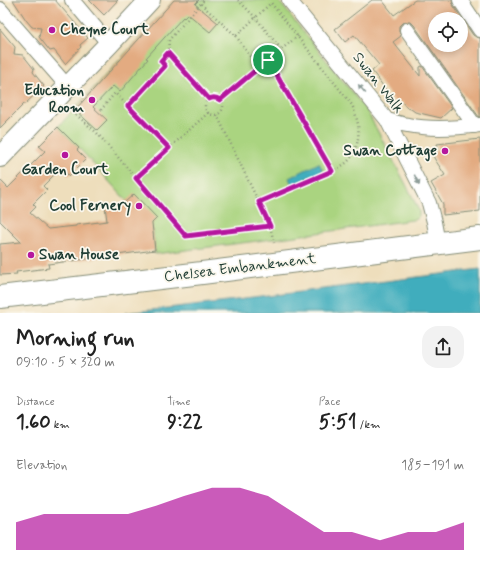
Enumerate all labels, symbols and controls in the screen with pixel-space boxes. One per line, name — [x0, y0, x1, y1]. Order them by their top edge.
map controls — [428, 12, 468, 52]
button: locate — [428, 12, 468, 52]
place label: Cheyne Court — [60, 20, 150, 40]
marker: Cheyne Court — [47, 25, 57, 35]
pin — [251, 43, 285, 77]
street label: Swan Walk — [348, 48, 408, 118]
icon: arrive — [257, 49, 279, 71]
place label: Education Room — [24, 81, 84, 118]
one-way arrow — [358, 84, 367, 95]
marker: Education Room — [87, 95, 97, 105]
place label: Swan Cottage — [344, 141, 437, 162]
marker: Swan Cottage — [440, 146, 450, 156]
marker: Garden Court — [60, 150, 70, 160]
place label: Garden Court — [21, 160, 110, 180]
one-way arrow — [414, 174, 420, 185]
place label: Cool Fernery — [49, 196, 131, 216]
marker: Cool Fernery — [134, 201, 144, 211]
place label: Swan House — [39, 245, 120, 265]
street label: Chelsea Embankment — [163, 249, 317, 287]
marker: Swan House — [26, 250, 36, 260]
text: Morning run — [16, 325, 135, 353]
button: share — [422, 326, 464, 368]
text: 09:10 · 5 × 320 m — [16, 354, 115, 371]
text: Distance — [16, 395, 55, 409]
text: Time — [167, 395, 190, 409]
text: Pace — [319, 395, 341, 409]
text: 1.60 — [16, 409, 51, 436]
text: 9:22 — [167, 409, 203, 436]
text: 5:51 — [319, 409, 357, 436]
text: km — [51, 418, 70, 432]
text: /km — [357, 418, 380, 432]
text: Elevation — [16, 457, 67, 474]
text: 185–191 m — [401, 457, 464, 474]

